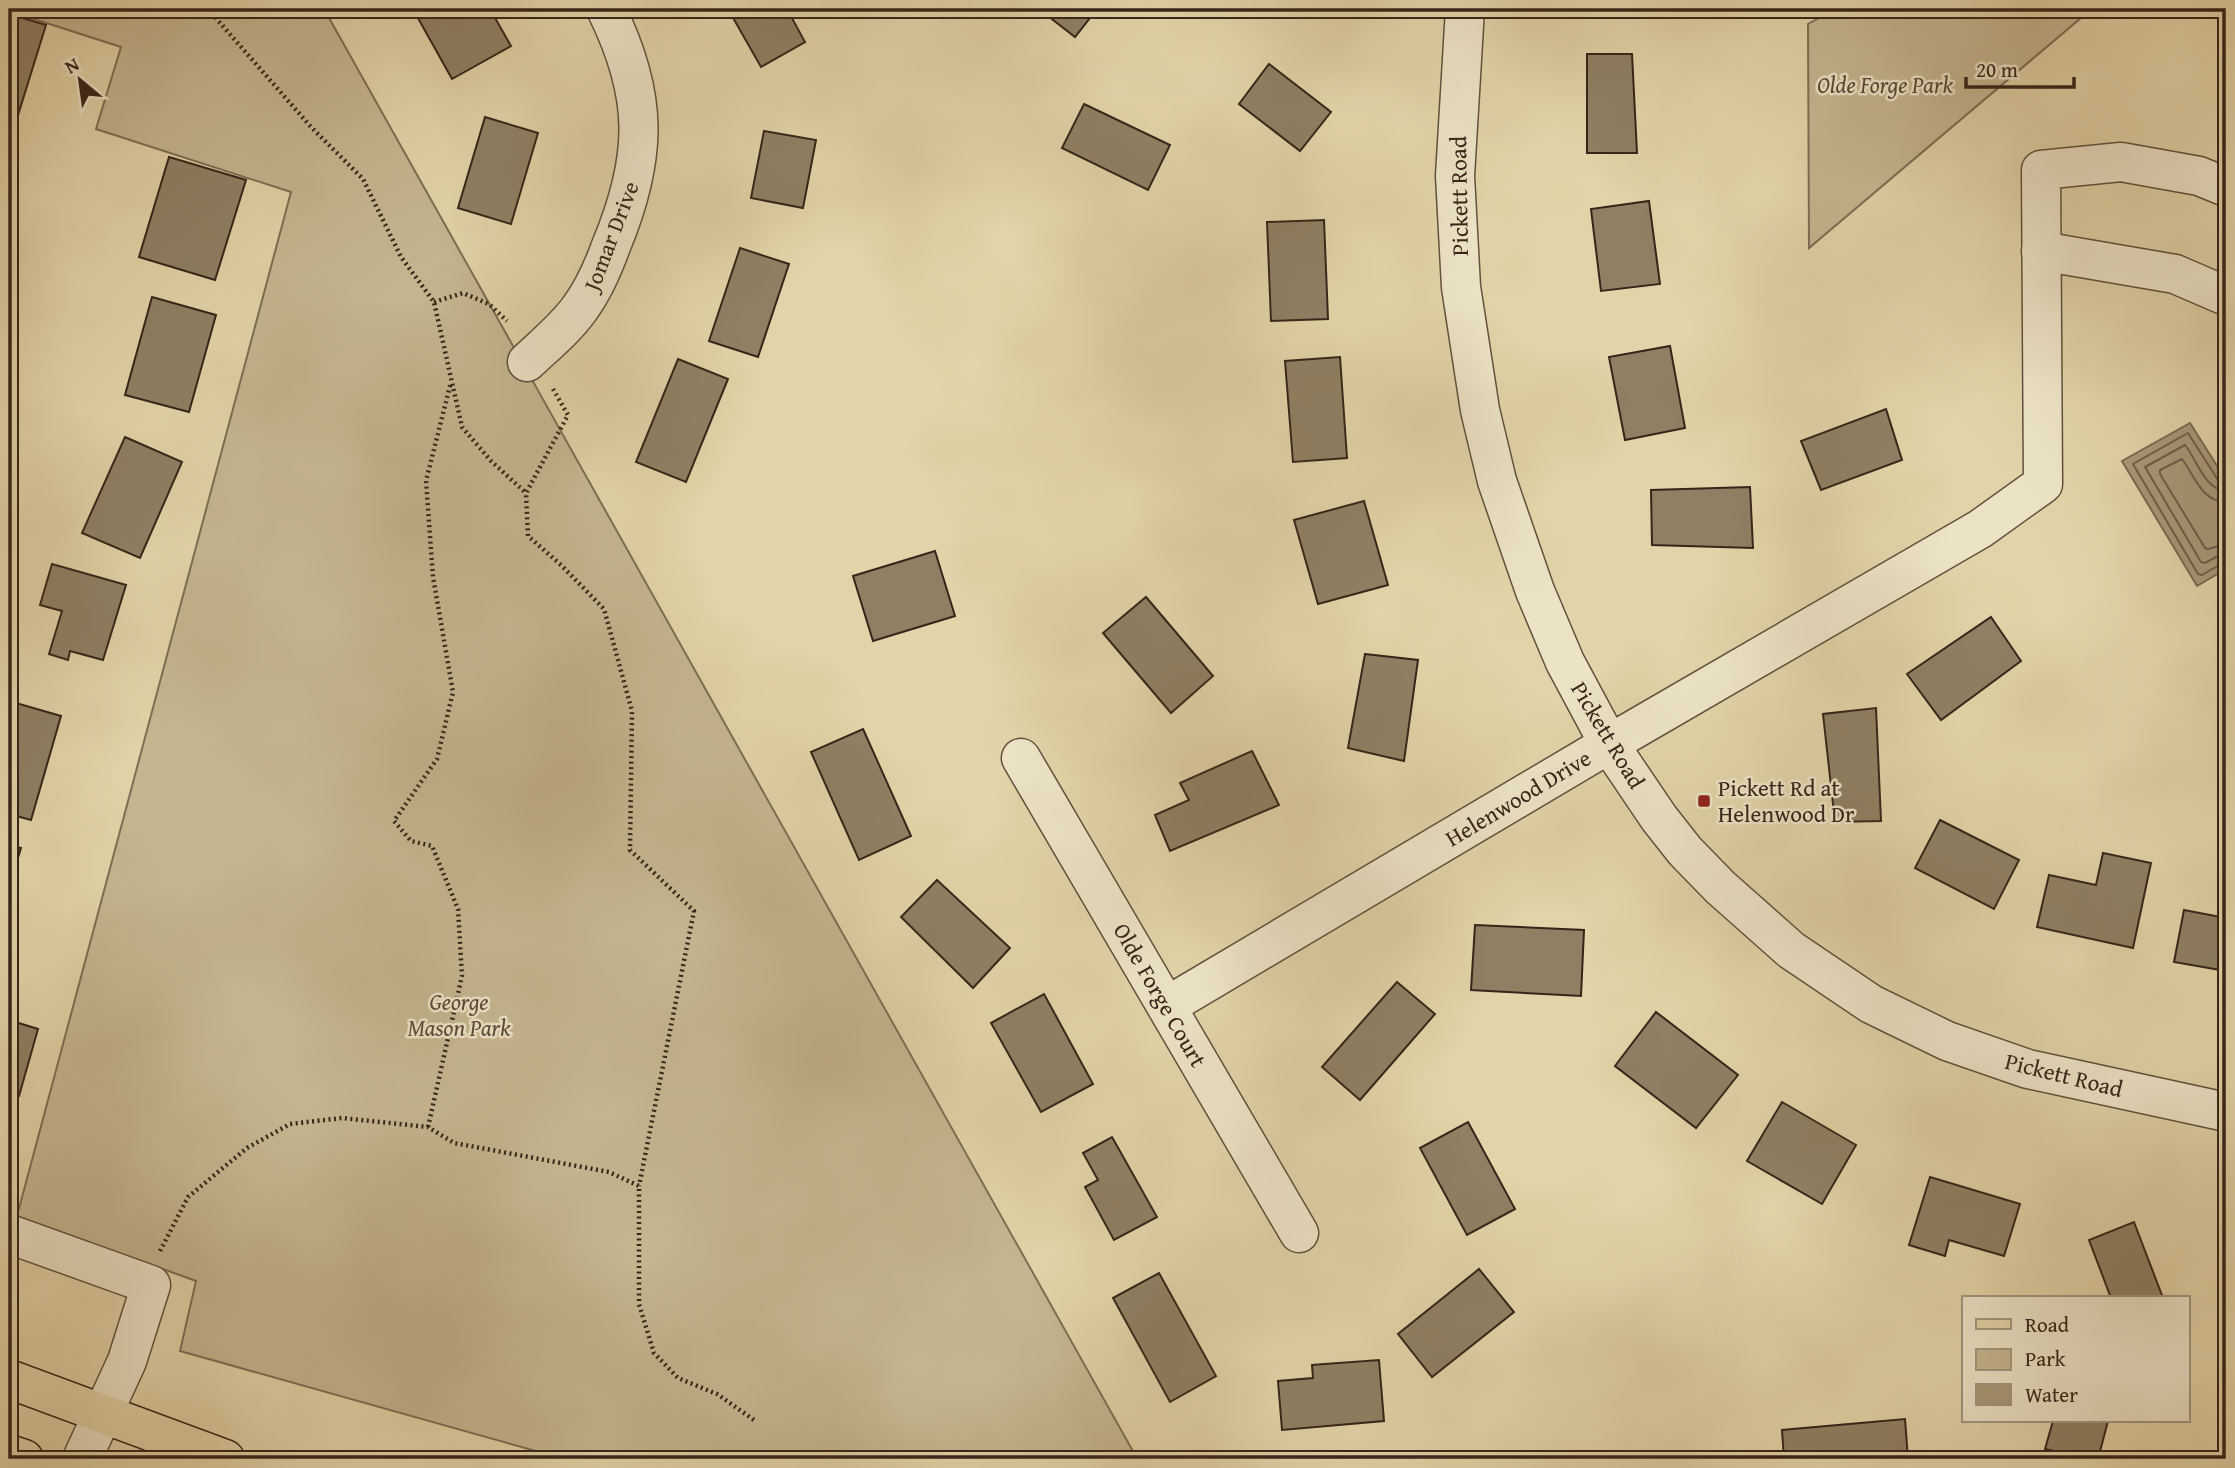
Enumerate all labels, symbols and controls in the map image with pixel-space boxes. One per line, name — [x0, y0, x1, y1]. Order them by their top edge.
north arrow — [46, 46, 116, 116]
scale bar — [1966, 46, 2074, 90]
text: N — [59, 50, 84, 80]
text: 20 m — [1976, 54, 2018, 85]
park label: Olde Forge Park — [1817, 68, 1953, 101]
street label: Pickett Road — [1441, 135, 1476, 256]
street label: Jomar Drive — [573, 176, 647, 298]
street label: Pickett Road — [1563, 675, 1654, 795]
street label: Helenwood Drive — [1439, 741, 1597, 854]
place label: Pickett Rd at Helenwood Dr — [1718, 771, 1855, 830]
marker: Pickett Rd at Helenwood Dr — [1696, 793, 1712, 809]
street label: Olde Forge Court — [1106, 916, 1215, 1073]
park label: George Mason Park — [407, 985, 511, 1044]
street label: Pickett Road — [2002, 1044, 2127, 1105]
legend — [1962, 1296, 2190, 1422]
text: Road — [2025, 1309, 2070, 1340]
text: Park — [2025, 1343, 2066, 1374]
text: Water — [2025, 1379, 2078, 1410]

